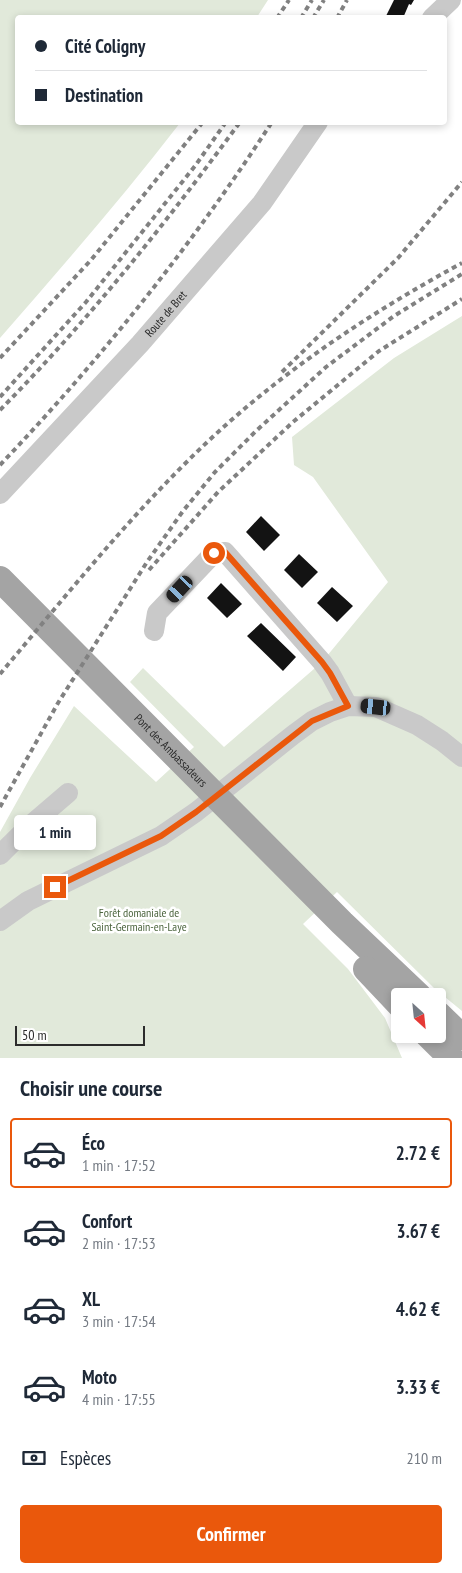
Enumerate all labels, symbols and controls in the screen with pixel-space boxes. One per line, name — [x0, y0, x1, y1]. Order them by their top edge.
text: Cité Coligny — [65, 34, 145, 58]
text: Destination — [65, 83, 143, 107]
street label: Route de Bret — [142, 287, 190, 340]
route start — [203, 542, 225, 564]
car — [164, 573, 195, 605]
car — [360, 698, 391, 716]
street label: Pont des Ambassadeurs — [131, 711, 211, 790]
callout: 1 min — [14, 814, 96, 850]
text: 1 min — [39, 822, 71, 842]
route end — [44, 876, 66, 898]
park label: Forêt domaniale de Saint-Germain-en-Laye — [91, 905, 187, 934]
north arrow — [391, 988, 446, 1042]
map controls — [391, 988, 446, 1043]
scale bar — [15, 1023, 145, 1046]
text: 50 m — [22, 1026, 47, 1044]
text: Choisir une course — [20, 1074, 162, 1102]
icon: car — [22, 1131, 67, 1176]
text: Éco — [82, 1131, 105, 1155]
text: 2.72 € — [396, 1141, 440, 1165]
text: 1 min · 17:52 — [82, 1155, 156, 1175]
icon: car — [22, 1209, 67, 1254]
text: Confort — [82, 1209, 132, 1233]
text: 3.67 € — [397, 1219, 440, 1243]
text: 2 min · 17:53 — [82, 1233, 156, 1253]
icon: car — [22, 1287, 67, 1332]
text: XL — [82, 1287, 100, 1311]
text: 4.62 € — [396, 1297, 440, 1321]
text: 3 min · 17:54 — [82, 1311, 156, 1331]
icon: car — [22, 1365, 67, 1410]
text: Moto — [82, 1365, 117, 1389]
text: 3.33 € — [396, 1375, 440, 1399]
text: 4 min · 17:55 — [82, 1389, 156, 1409]
icon: cash — [20, 1444, 48, 1472]
text: Espèces — [60, 1446, 111, 1470]
text: 210 m — [407, 1448, 442, 1468]
button: Confirmer — [20, 1505, 442, 1563]

